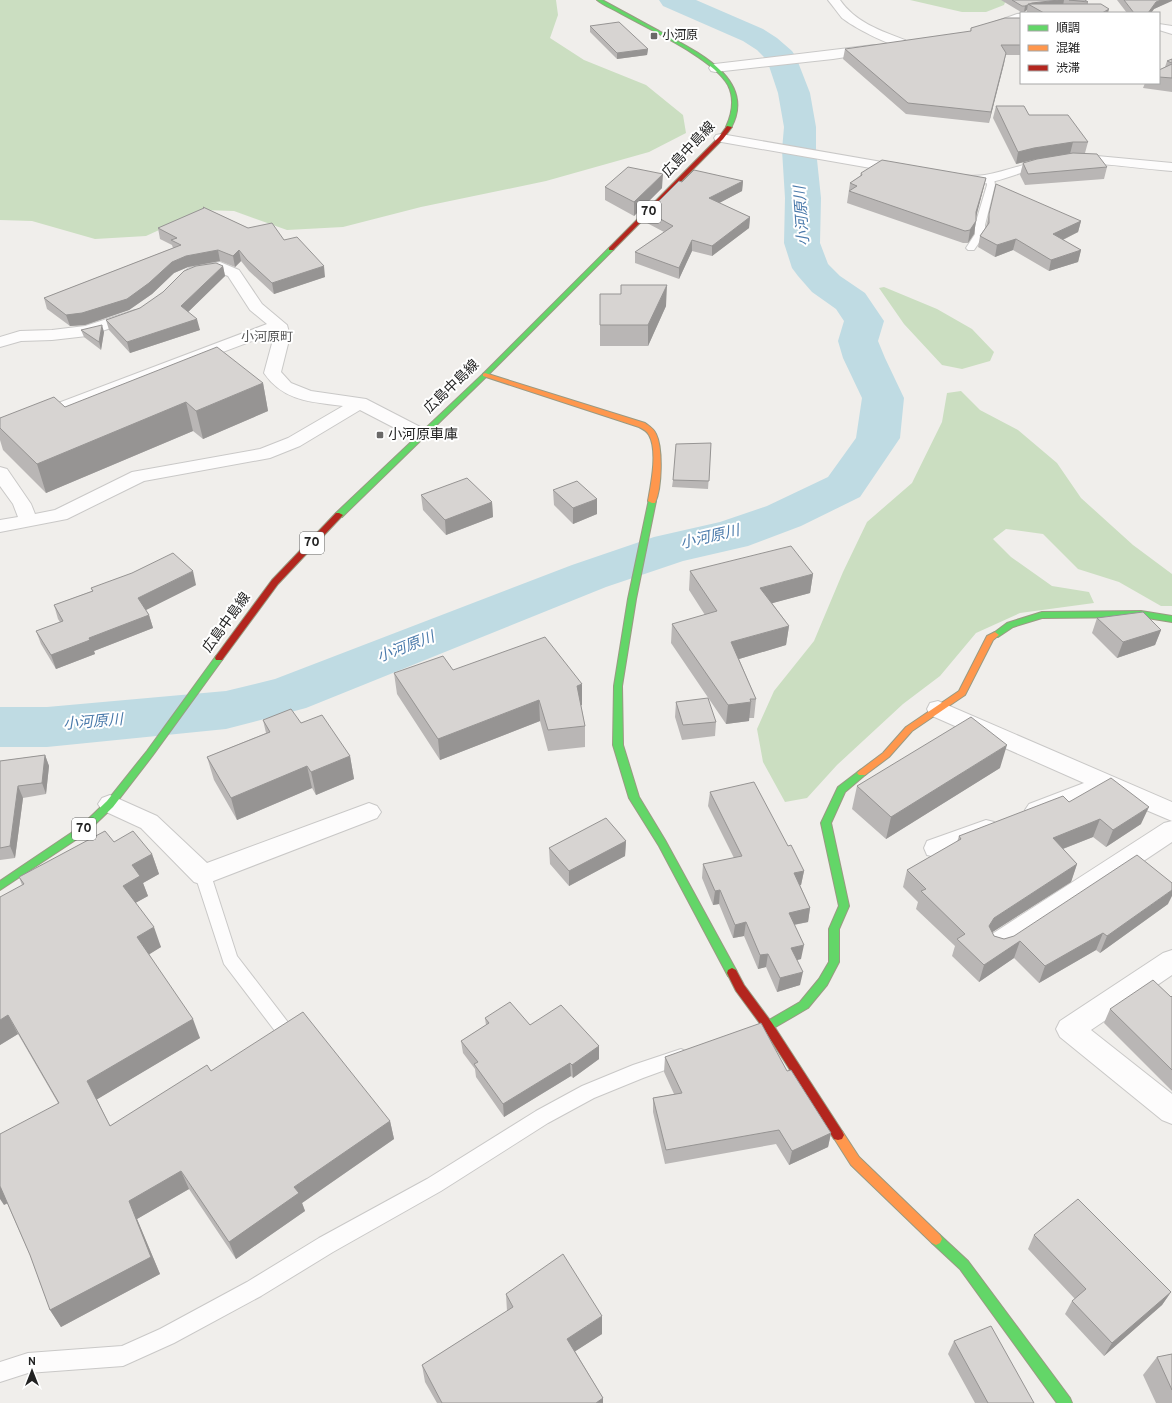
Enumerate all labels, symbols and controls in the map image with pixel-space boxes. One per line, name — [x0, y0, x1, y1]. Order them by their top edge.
legend — [1020, 12, 1160, 84]
text: 順調 — [1056, 21, 1080, 37]
place label: 小河原 — [662, 28, 698, 44]
marker: 小河原 — [649, 31, 659, 41]
text: 混雑 — [1056, 41, 1080, 57]
text: 渋滞 — [1056, 61, 1080, 77]
street label: 広島中島線 — [659, 119, 719, 181]
water label: 小河原川 — [791, 183, 815, 247]
road number: 70 — [637, 201, 661, 223]
district label: 小河原町 — [241, 330, 293, 346]
street label: 広島中島線 — [421, 357, 483, 417]
place label: 小河原車庫 — [388, 427, 458, 444]
marker: 小河原車庫 — [375, 430, 385, 440]
water label: 小河原川 — [679, 522, 743, 554]
road number: 70 — [300, 532, 324, 554]
street label: 広島中島線 — [200, 590, 254, 656]
water label: 小河原川 — [375, 628, 439, 668]
water label: 小河原川 — [62, 711, 126, 735]
road number: 70 — [72, 818, 96, 840]
north arrow — [12, 1351, 52, 1391]
text: N — [28, 1355, 36, 1369]

